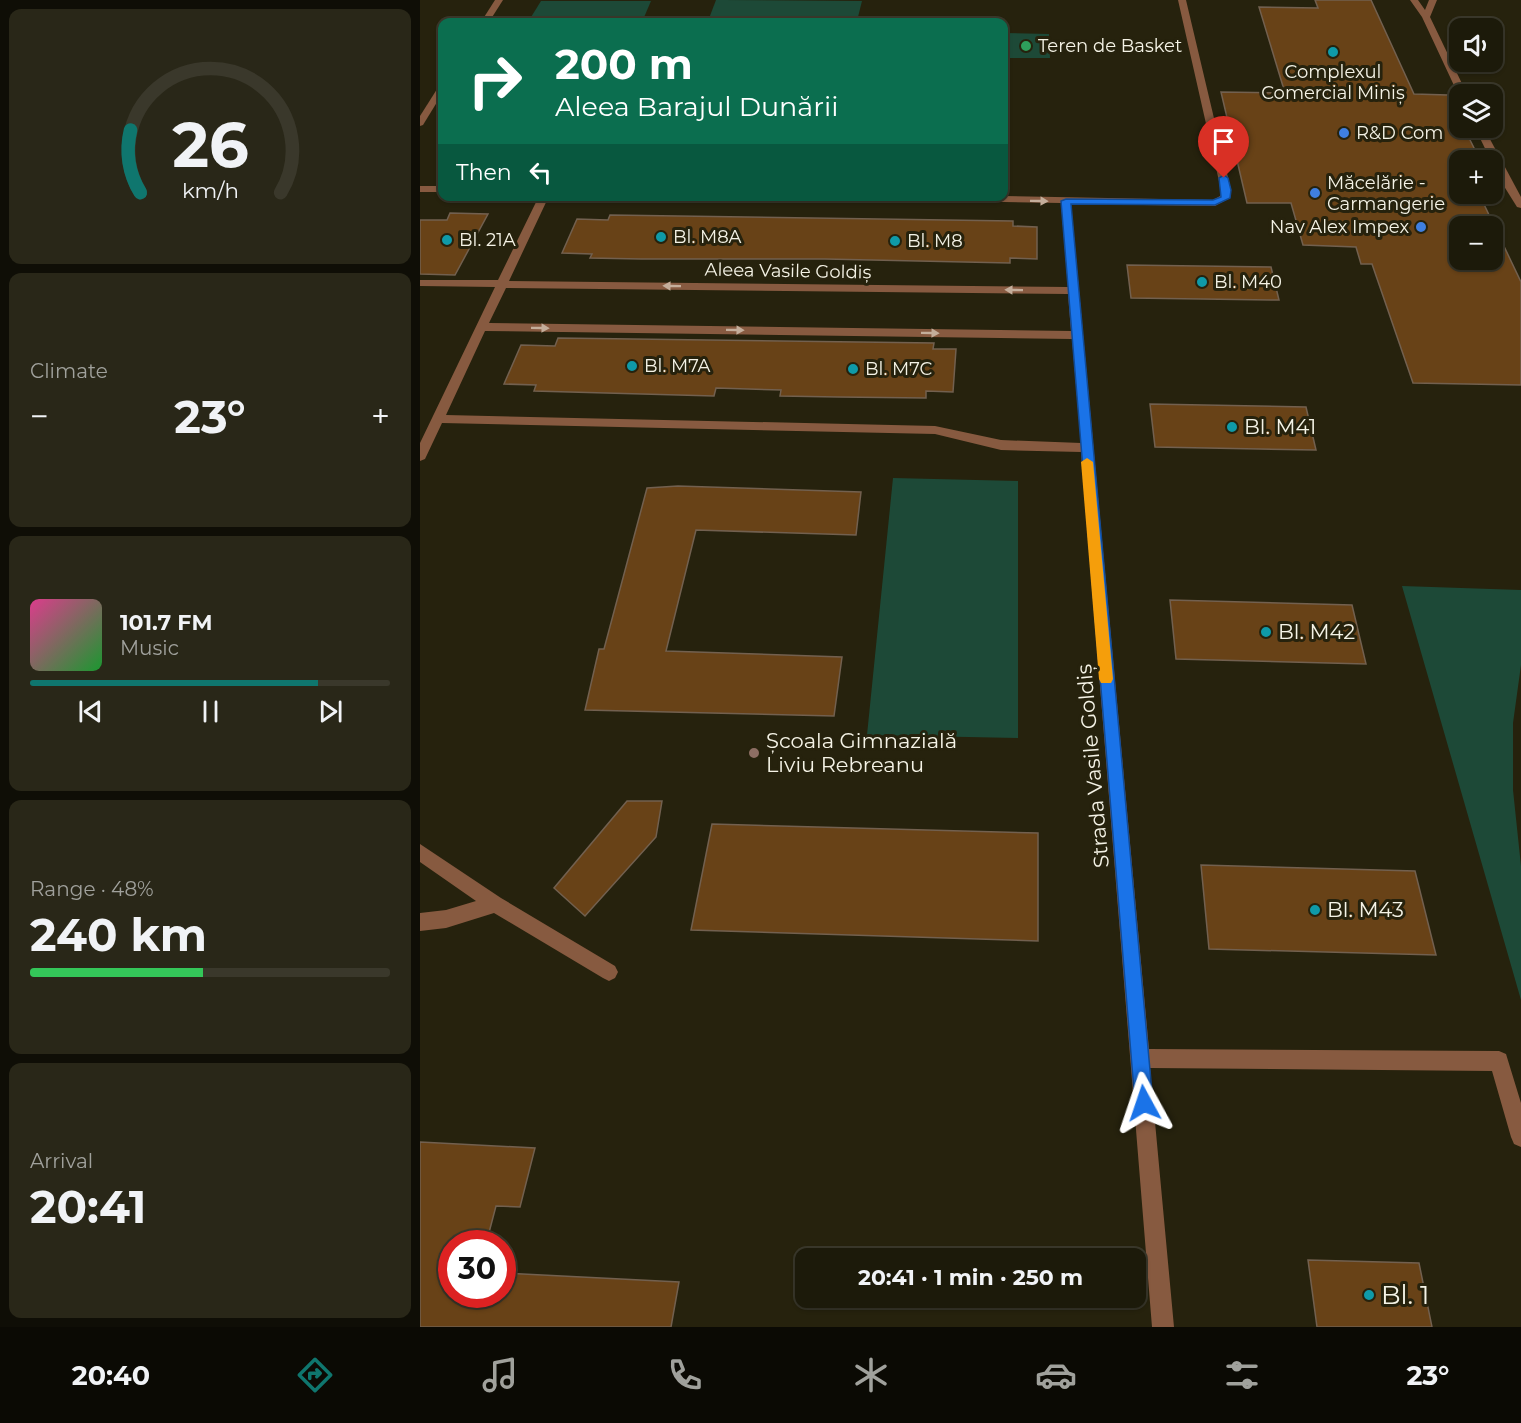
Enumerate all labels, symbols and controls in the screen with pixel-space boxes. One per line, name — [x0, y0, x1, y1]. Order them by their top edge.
map controls — [1449, 18, 1503, 270]
button: sound — [1449, 18, 1503, 72]
place label: Teren de Basket — [1038, 35, 1182, 57]
text: 200 m — [555, 38, 693, 90]
marker: Teren de Basket — [1019, 39, 1033, 53]
icon: right — [456, 42, 534, 120]
marker: Complexul Comercial Miniș — [1326, 45, 1340, 59]
place label: Complexul Comercial Miniș — [1261, 61, 1405, 105]
button: layers — [1449, 84, 1503, 138]
text: Aleea Barajul Dunării — [555, 90, 838, 123]
text: 26 — [172, 107, 248, 183]
pin — [1198, 116, 1249, 178]
place label: R&D Com — [1356, 122, 1443, 144]
icon: arrive — [1207, 125, 1240, 158]
marker: R&D Com — [1337, 126, 1351, 140]
button: + — [1449, 150, 1503, 204]
icon: left — [524, 156, 557, 189]
text: Then — [456, 159, 512, 186]
place label: Măcelărie - Carmangerie — [1327, 172, 1445, 215]
text: km/h — [181, 178, 239, 204]
marker: Măcelărie - Carmangerie — [1308, 186, 1322, 200]
one-way arrow — [1030, 196, 1049, 206]
place label: Nav Alex Impex — [1270, 216, 1409, 238]
button: − — [1449, 216, 1503, 270]
marker: Nav Alex Impex — [1414, 220, 1428, 234]
place label: Bl. M8A — [673, 226, 742, 248]
place label: Bl. 21A — [459, 229, 516, 251]
marker: Bl. M8A — [654, 230, 668, 244]
place label: Bl. M8 — [907, 230, 963, 252]
marker: Bl. 21A — [440, 233, 454, 247]
marker: Bl. M8 — [888, 234, 902, 248]
street label: Aleea Vasile Goldiș — [704, 259, 872, 284]
place label: Bl. M40 — [1214, 271, 1282, 293]
marker: Bl. M40 — [1195, 275, 1209, 289]
one-way arrow — [662, 281, 681, 291]
one-way arrow — [1004, 286, 1023, 295]
one-way arrow — [531, 323, 550, 333]
one-way arrow — [726, 325, 745, 335]
one-way arrow — [921, 328, 940, 338]
place label: Bl. M7A — [644, 355, 711, 377]
place label: Bl. M7C — [865, 358, 932, 380]
text: Climate — [30, 359, 108, 383]
marker: Bl. M7A — [625, 359, 639, 373]
marker: Bl. M7C — [846, 362, 860, 376]
text: 23° — [174, 389, 246, 444]
text: − — [30, 396, 49, 436]
text: + — [371, 396, 390, 436]
place label: Bl. M41 — [1244, 414, 1316, 439]
marker: Bl. M41 — [1225, 420, 1239, 434]
text: 101.7 FM — [120, 609, 212, 636]
place label: Bl. M42 — [1278, 619, 1355, 644]
marker: Bl. M42 — [1259, 625, 1273, 639]
text: Music — [120, 636, 179, 660]
street label: Strada Vasile Goldiș — [1071, 663, 1115, 869]
icon: previous — [74, 695, 107, 728]
icon: pause — [194, 695, 227, 728]
icon: next — [314, 695, 347, 728]
place label: Școala Gimnazială Liviu Rebreanu — [766, 728, 957, 777]
marker: Școala Gimnazială Liviu Rebreanu — [747, 746, 761, 760]
text: Range · 48% — [30, 877, 154, 901]
place label: Bl. M43 — [1327, 897, 1404, 922]
marker: Bl. M43 — [1308, 903, 1322, 917]
text: 240 km — [30, 907, 207, 962]
position arrow — [1112, 1071, 1176, 1135]
text: Arrival — [30, 1149, 93, 1173]
text: 20:41 — [30, 1179, 146, 1234]
speed limit sign: 30 — [438, 1230, 516, 1308]
text: 20:41 · 1 min · 250 m — [858, 1264, 1083, 1291]
place label: Bl. 1 — [1381, 1279, 1429, 1311]
marker: Bl. 1 — [1362, 1288, 1376, 1302]
icon: directions — [294, 1354, 336, 1396]
icon: music — [479, 1354, 521, 1396]
icon: phone — [664, 1354, 706, 1396]
icon: climate — [850, 1354, 892, 1396]
icon: car — [1035, 1354, 1077, 1396]
icon: filters — [1221, 1354, 1263, 1396]
text: 20:40 — [72, 1359, 150, 1392]
text: 23° — [1406, 1359, 1449, 1392]

